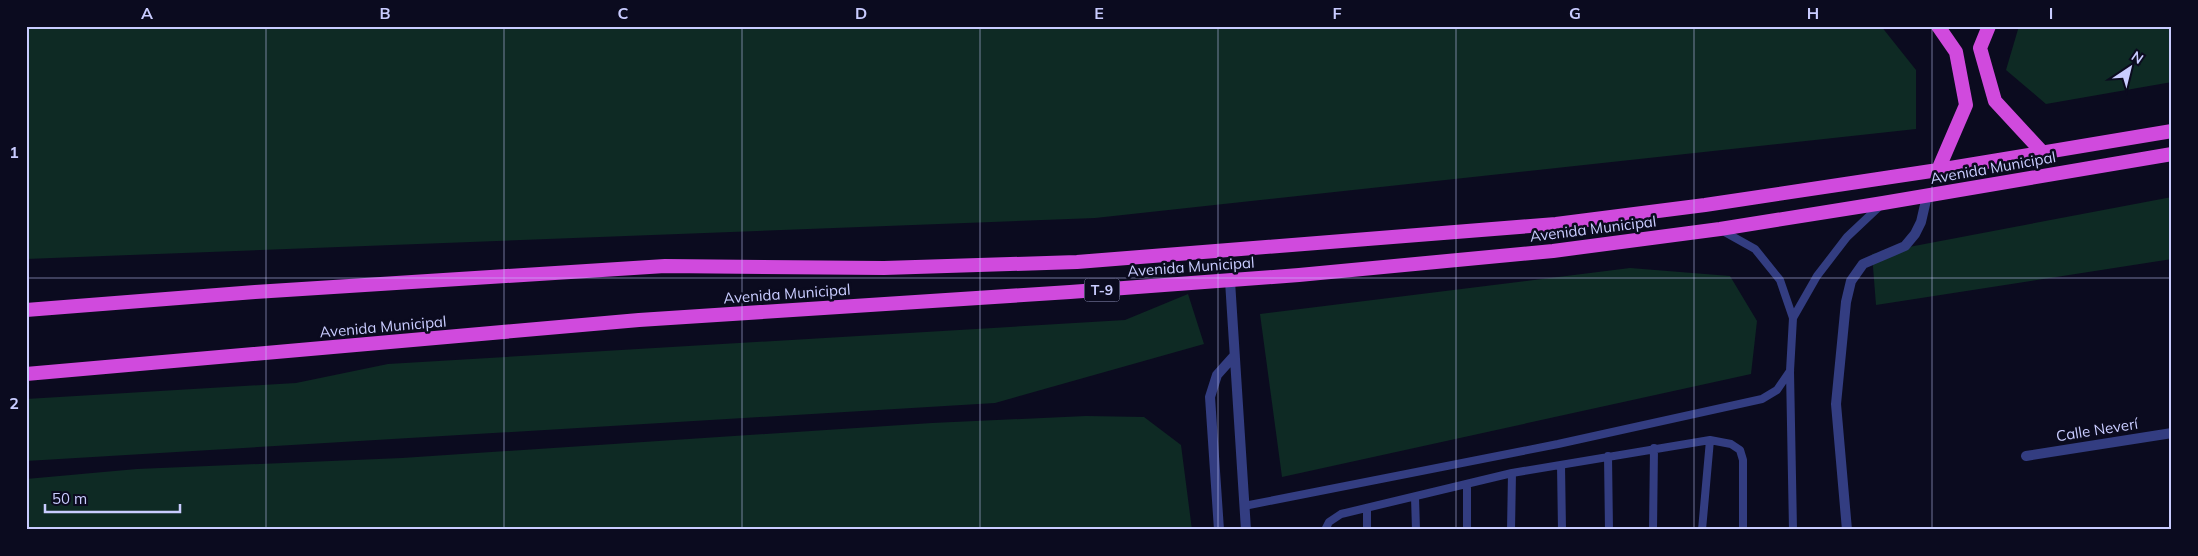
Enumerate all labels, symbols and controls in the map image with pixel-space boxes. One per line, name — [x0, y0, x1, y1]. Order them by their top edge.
text: A — [141, 3, 153, 23]
text: B — [379, 3, 391, 23]
text: C — [618, 3, 629, 23]
text: D — [855, 3, 867, 23]
text: E — [1094, 3, 1104, 23]
text: F — [1332, 3, 1342, 23]
text: G — [1569, 3, 1581, 23]
text: H — [1807, 3, 1819, 23]
text: I — [2049, 3, 2053, 23]
north arrow — [2106, 42, 2156, 92]
text: N — [2128, 47, 2147, 68]
text: 1 — [9, 142, 19, 162]
street label: Avenida Municipal — [1929, 147, 2057, 188]
street label: Avenida Municipal — [1529, 211, 1657, 246]
street label: Avenida Municipal — [1127, 253, 1255, 280]
road number: T-9 — [1084, 278, 1120, 302]
street label: Avenida Municipal — [723, 280, 851, 307]
street label: Avenida Municipal — [319, 311, 447, 342]
text: 2 — [9, 393, 19, 413]
street label: Calle Neverí — [2055, 413, 2141, 445]
scale bar — [45, 481, 180, 513]
text: 50 m — [52, 489, 87, 508]

